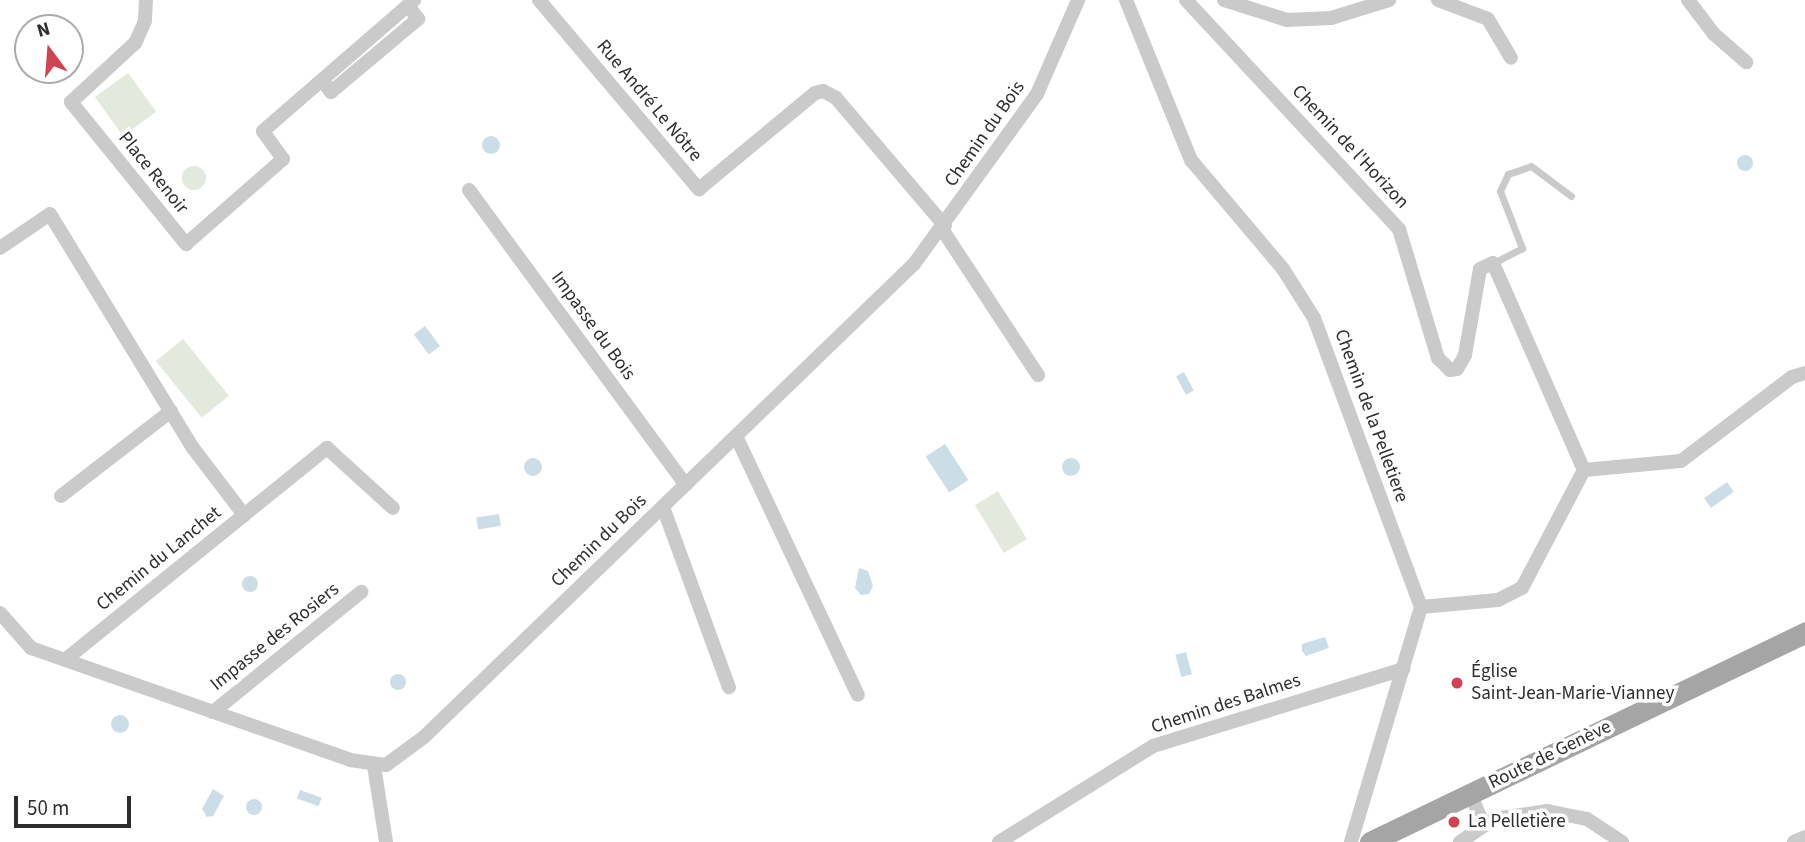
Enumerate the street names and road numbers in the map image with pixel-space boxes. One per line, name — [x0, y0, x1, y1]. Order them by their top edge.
street label: Rue André Le Nôtre — [591, 35, 707, 167]
street label: Chemin du Bois — [940, 77, 1030, 191]
street label: Chemin de l'Horizon — [1287, 80, 1413, 214]
street label: Place Renoir — [113, 127, 193, 219]
street label: Impasse du Bois — [546, 267, 640, 385]
street label: Chemin de la Pelletiere — [1329, 326, 1413, 506]
street label: Chemin du Bois — [546, 490, 652, 592]
street label: Chemin du Lanchet — [92, 502, 226, 616]
street label: Impasse des Rosiers — [206, 578, 344, 696]
street label: Chemin des Balmes — [1148, 669, 1304, 739]
street label: Route de Genève — [1485, 715, 1615, 795]

